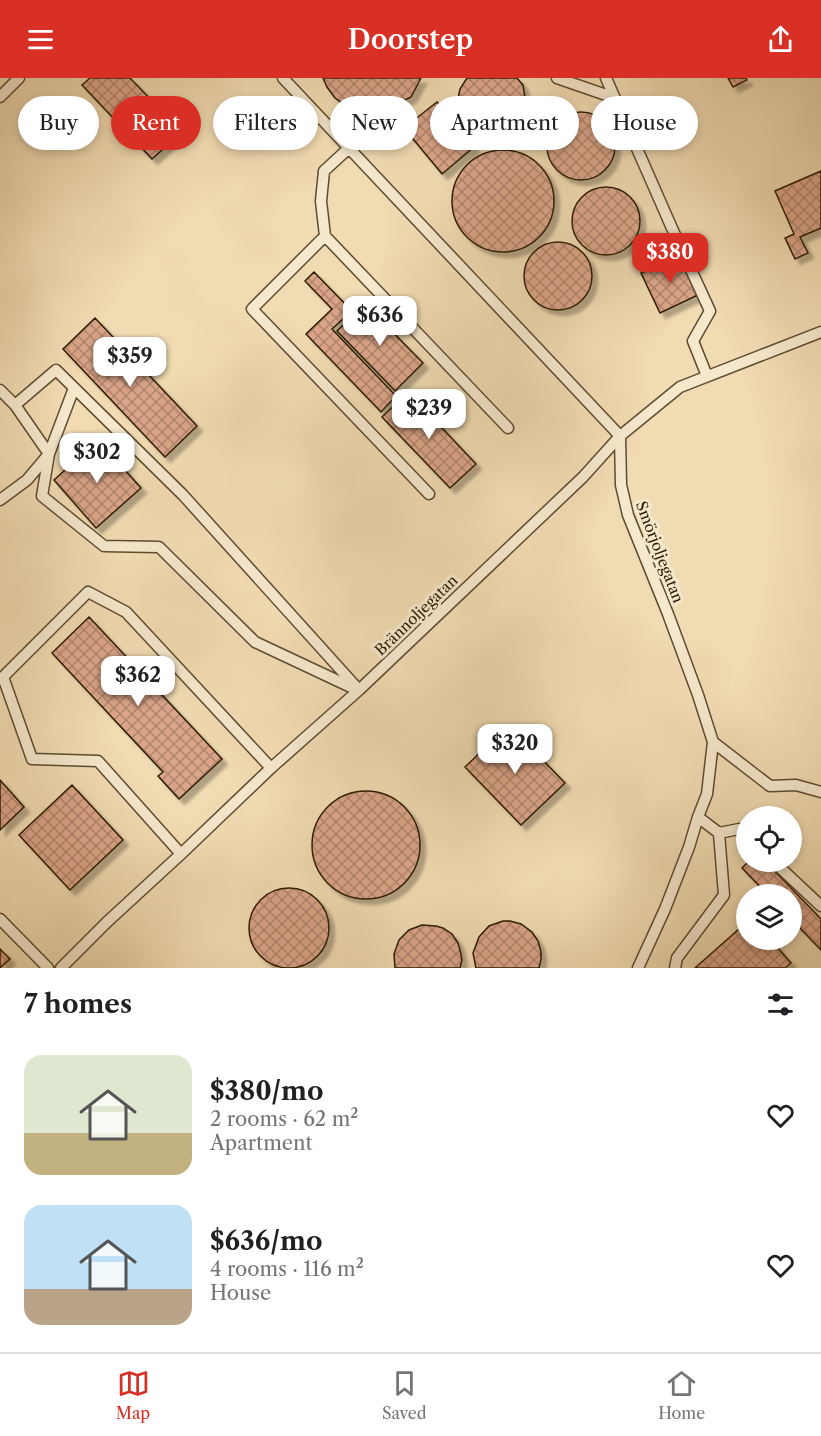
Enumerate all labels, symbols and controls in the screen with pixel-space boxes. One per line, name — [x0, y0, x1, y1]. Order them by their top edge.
icon: menu — [24, 23, 57, 56]
text: Doorstep — [348, 23, 473, 56]
icon: share — [764, 23, 797, 56]
chip: Buy — [18, 96, 99, 150]
chip: Rent — [111, 96, 201, 150]
chip: Filters — [213, 96, 318, 150]
chip: New — [330, 96, 418, 150]
chip: Apartment — [430, 96, 579, 150]
chip: House — [591, 96, 698, 150]
pin: $380 — [634, 233, 706, 284]
text: $380 — [646, 240, 694, 264]
pin: $636 — [344, 296, 416, 347]
text: $636 — [357, 303, 403, 327]
pin: $359 — [94, 337, 166, 388]
text: $359 — [107, 344, 153, 368]
pin: $239 — [393, 389, 465, 440]
text: $239 — [406, 396, 452, 420]
pin: $302 — [61, 433, 133, 484]
text: $302 — [73, 440, 121, 464]
street label: Smörjoljegatan — [632, 498, 688, 606]
street label: Brännoljegatan — [371, 570, 462, 659]
pin: $362 — [102, 656, 174, 707]
text: $362 — [115, 663, 161, 687]
pin: $320 — [479, 724, 551, 775]
text: $320 — [491, 731, 539, 755]
map controls — [736, 806, 802, 950]
button: locate — [736, 806, 802, 872]
button: layers — [736, 884, 802, 950]
text: 7 homes — [24, 988, 132, 1020]
icon: filters — [764, 988, 797, 1021]
text: $380/mo — [210, 1075, 324, 1107]
icon: home — [72, 1079, 144, 1151]
icon: heart — [764, 1099, 797, 1132]
text: 2 rooms · 62 m² — [210, 1107, 358, 1131]
text: Apartment — [210, 1131, 313, 1155]
text: $636/mo — [210, 1225, 322, 1257]
icon: home — [72, 1229, 144, 1301]
icon: heart — [764, 1249, 797, 1282]
text: 4 rooms · 116 m² — [210, 1257, 364, 1281]
text: House — [210, 1281, 271, 1305]
tab: Map — [116, 1367, 150, 1423]
tab: Saved — [382, 1367, 426, 1423]
tab: Home — [658, 1367, 705, 1423]

